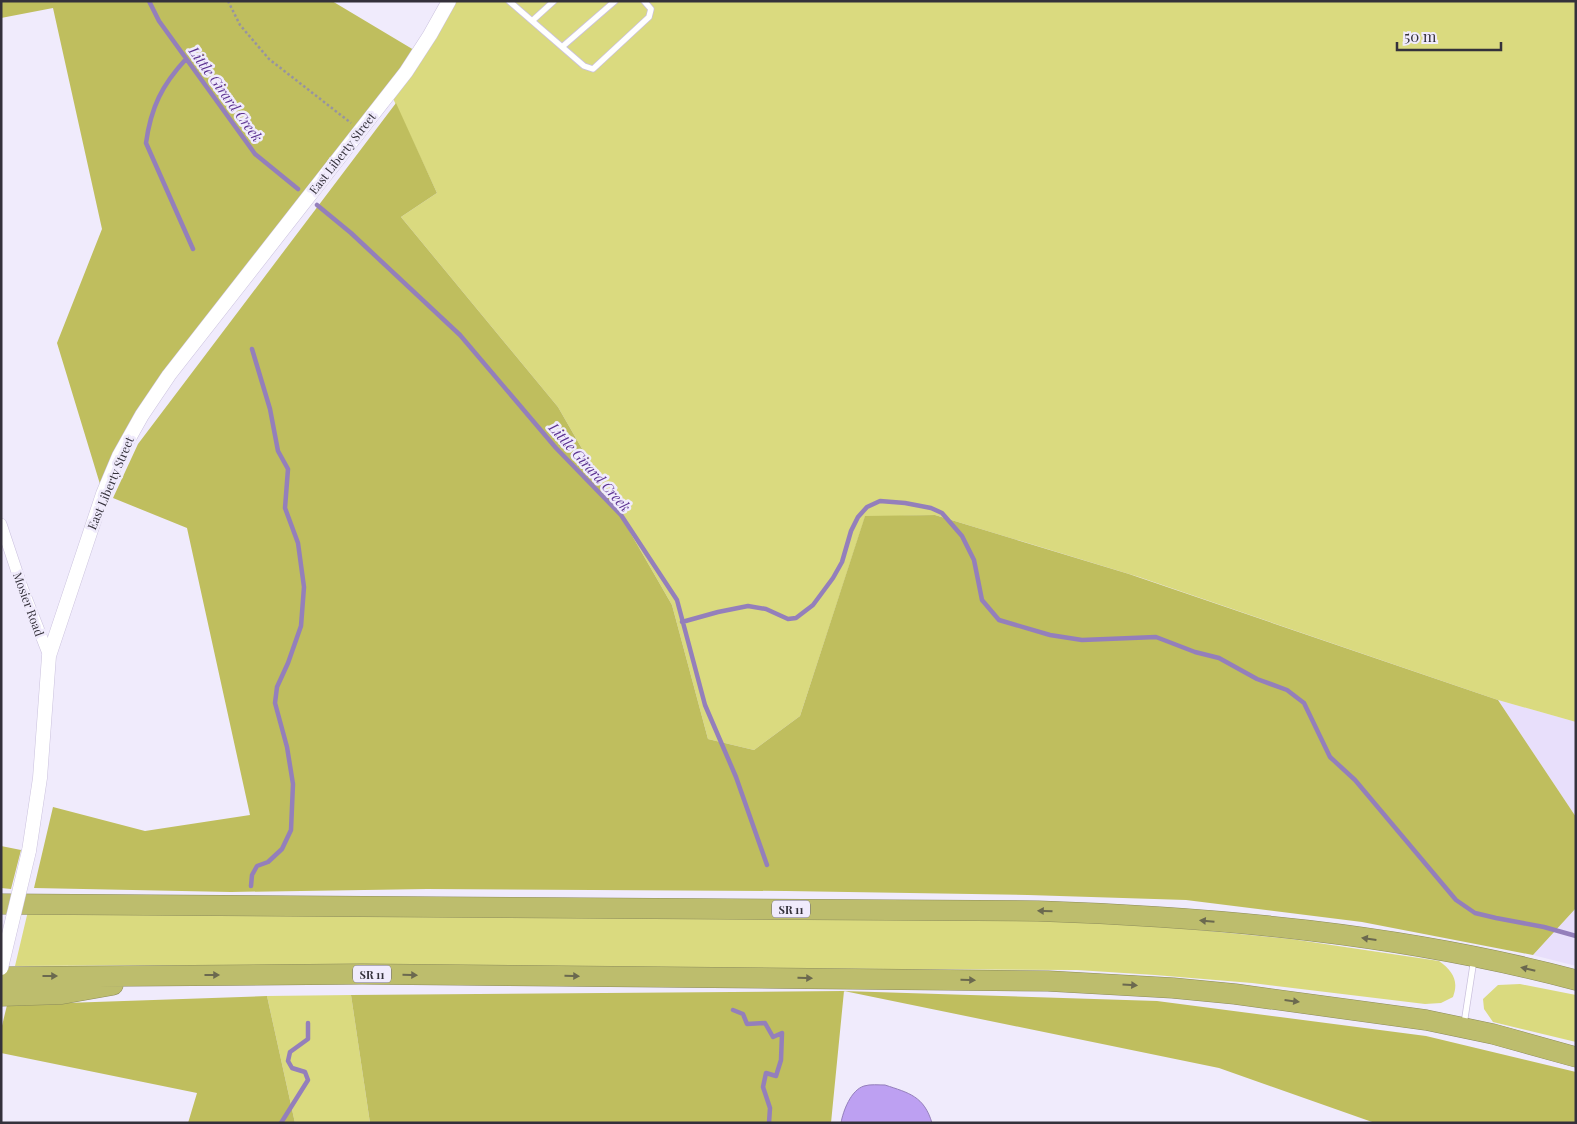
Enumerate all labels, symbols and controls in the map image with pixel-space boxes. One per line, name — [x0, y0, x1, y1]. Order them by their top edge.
scale bar — [1397, 20, 1501, 52]
text: 50 m — [1404, 26, 1437, 46]
water label: Little Girard Creek — [184, 42, 267, 145]
street label: East Liberty Street — [305, 108, 379, 197]
water label: Little Girard Creek — [544, 418, 635, 516]
street label: East Liberty Street — [83, 433, 137, 532]
street label: Mosier Road — [10, 570, 48, 638]
road number: SR 11 — [772, 901, 810, 918]
one-way arrow — [1037, 907, 1053, 915]
one-way arrow — [1199, 917, 1215, 925]
one-way arrow — [1360, 934, 1376, 942]
one-way arrow — [1521, 965, 1536, 973]
road number: SR 11 — [353, 966, 391, 982]
one-way arrow — [205, 971, 221, 979]
one-way arrow — [402, 971, 418, 979]
one-way arrow — [42, 972, 58, 980]
one-way arrow — [565, 973, 581, 981]
one-way arrow — [798, 974, 814, 982]
one-way arrow — [960, 976, 976, 984]
one-way arrow — [1122, 981, 1138, 989]
one-way arrow — [1284, 997, 1300, 1005]

